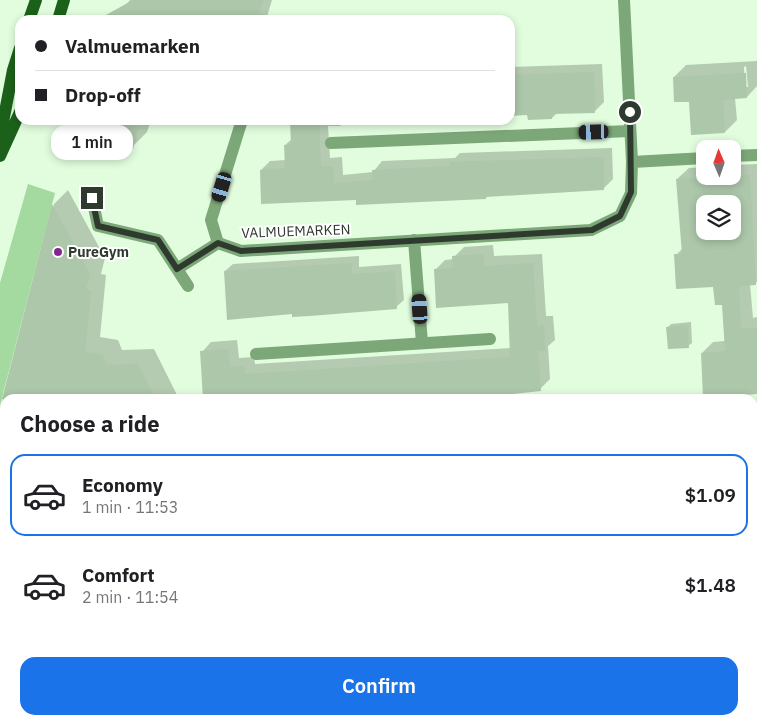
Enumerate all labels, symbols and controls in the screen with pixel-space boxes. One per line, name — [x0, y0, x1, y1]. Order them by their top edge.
text: Valmuemarken — [65, 34, 200, 58]
text: Drop-off — [65, 83, 141, 107]
route start — [619, 101, 641, 123]
car — [578, 124, 609, 140]
callout: 1 min — [51, 126, 133, 160]
text: 1 min — [71, 132, 113, 152]
north arrow — [696, 140, 741, 185]
map controls — [696, 140, 741, 240]
car — [210, 170, 233, 204]
route end — [81, 187, 103, 209]
button: layers — [696, 195, 741, 240]
street label: VALMUEMARKEN — [241, 220, 351, 242]
place label: PureGym — [68, 243, 129, 261]
marker: PureGym — [52, 246, 64, 258]
car — [411, 294, 428, 324]
text: Choose a ride — [20, 409, 160, 438]
icon: car — [22, 473, 67, 518]
text: Economy — [82, 473, 163, 497]
text: $1.09 — [685, 483, 736, 507]
text: 1 min · 11:53 — [82, 497, 178, 517]
icon: car — [22, 563, 67, 608]
text: Comfort — [82, 563, 155, 587]
text: $1.48 — [685, 573, 736, 597]
text: 2 min · 11:54 — [82, 587, 178, 607]
button: Confirm — [20, 657, 738, 715]

